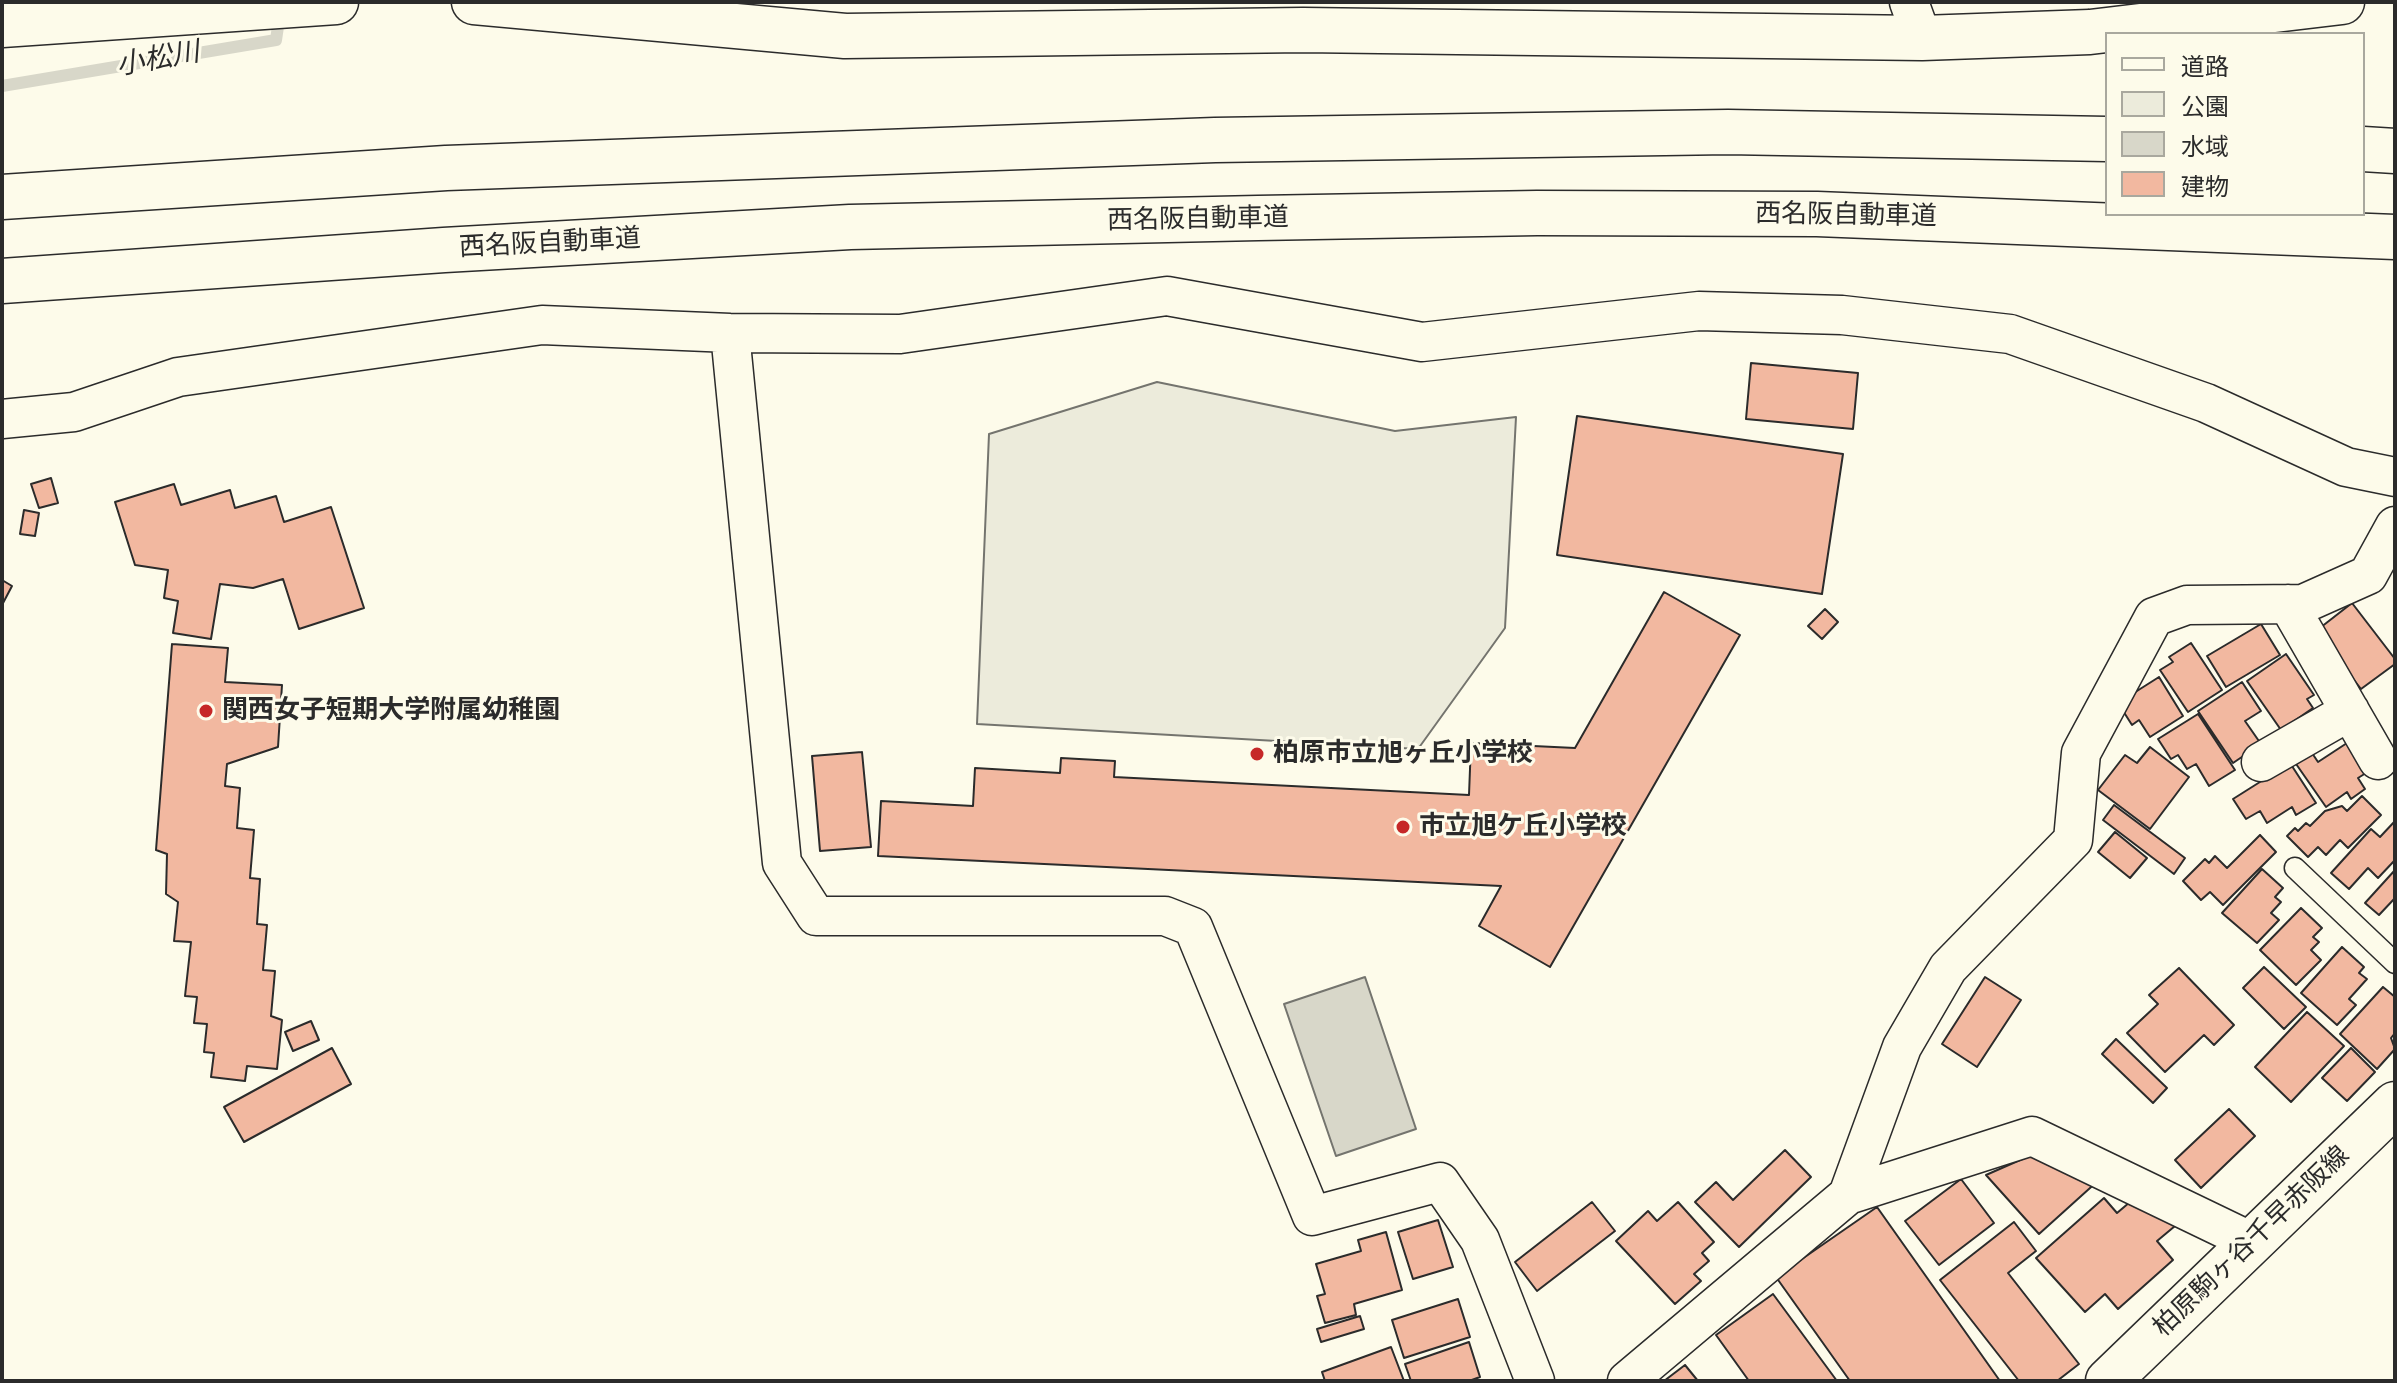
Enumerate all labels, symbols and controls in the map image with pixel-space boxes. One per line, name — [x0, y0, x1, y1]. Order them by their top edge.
legend — [2105, 32, 2365, 216]
water label: 小松川 — [114, 36, 202, 84]
text: 道路 — [2181, 53, 2229, 82]
text: 公園 — [2181, 93, 2229, 122]
text: 水域 — [2181, 133, 2229, 162]
text: 建物 — [2181, 173, 2229, 202]
street label: 西名阪自動車道 — [1755, 199, 1937, 233]
street label: 西名阪自動車道 — [1107, 203, 1289, 237]
street label: 西名阪自動車道 — [458, 224, 642, 264]
place label: 関西女子短期大学附属幼稚園 — [222, 695, 560, 727]
marker: 関西女子短期大学附属幼稚園 — [197, 702, 215, 720]
place label: 柏原市立旭ヶ丘小学校 — [1273, 738, 1533, 770]
marker: 柏原市立旭ヶ丘小学校 — [1248, 745, 1266, 763]
place label: 市立旭ケ丘小学校 — [1419, 811, 1627, 843]
marker: 市立旭ケ丘小学校 — [1394, 818, 1412, 836]
street label: 柏原駒ヶ谷千早赤阪線 — [2148, 1140, 2356, 1344]

